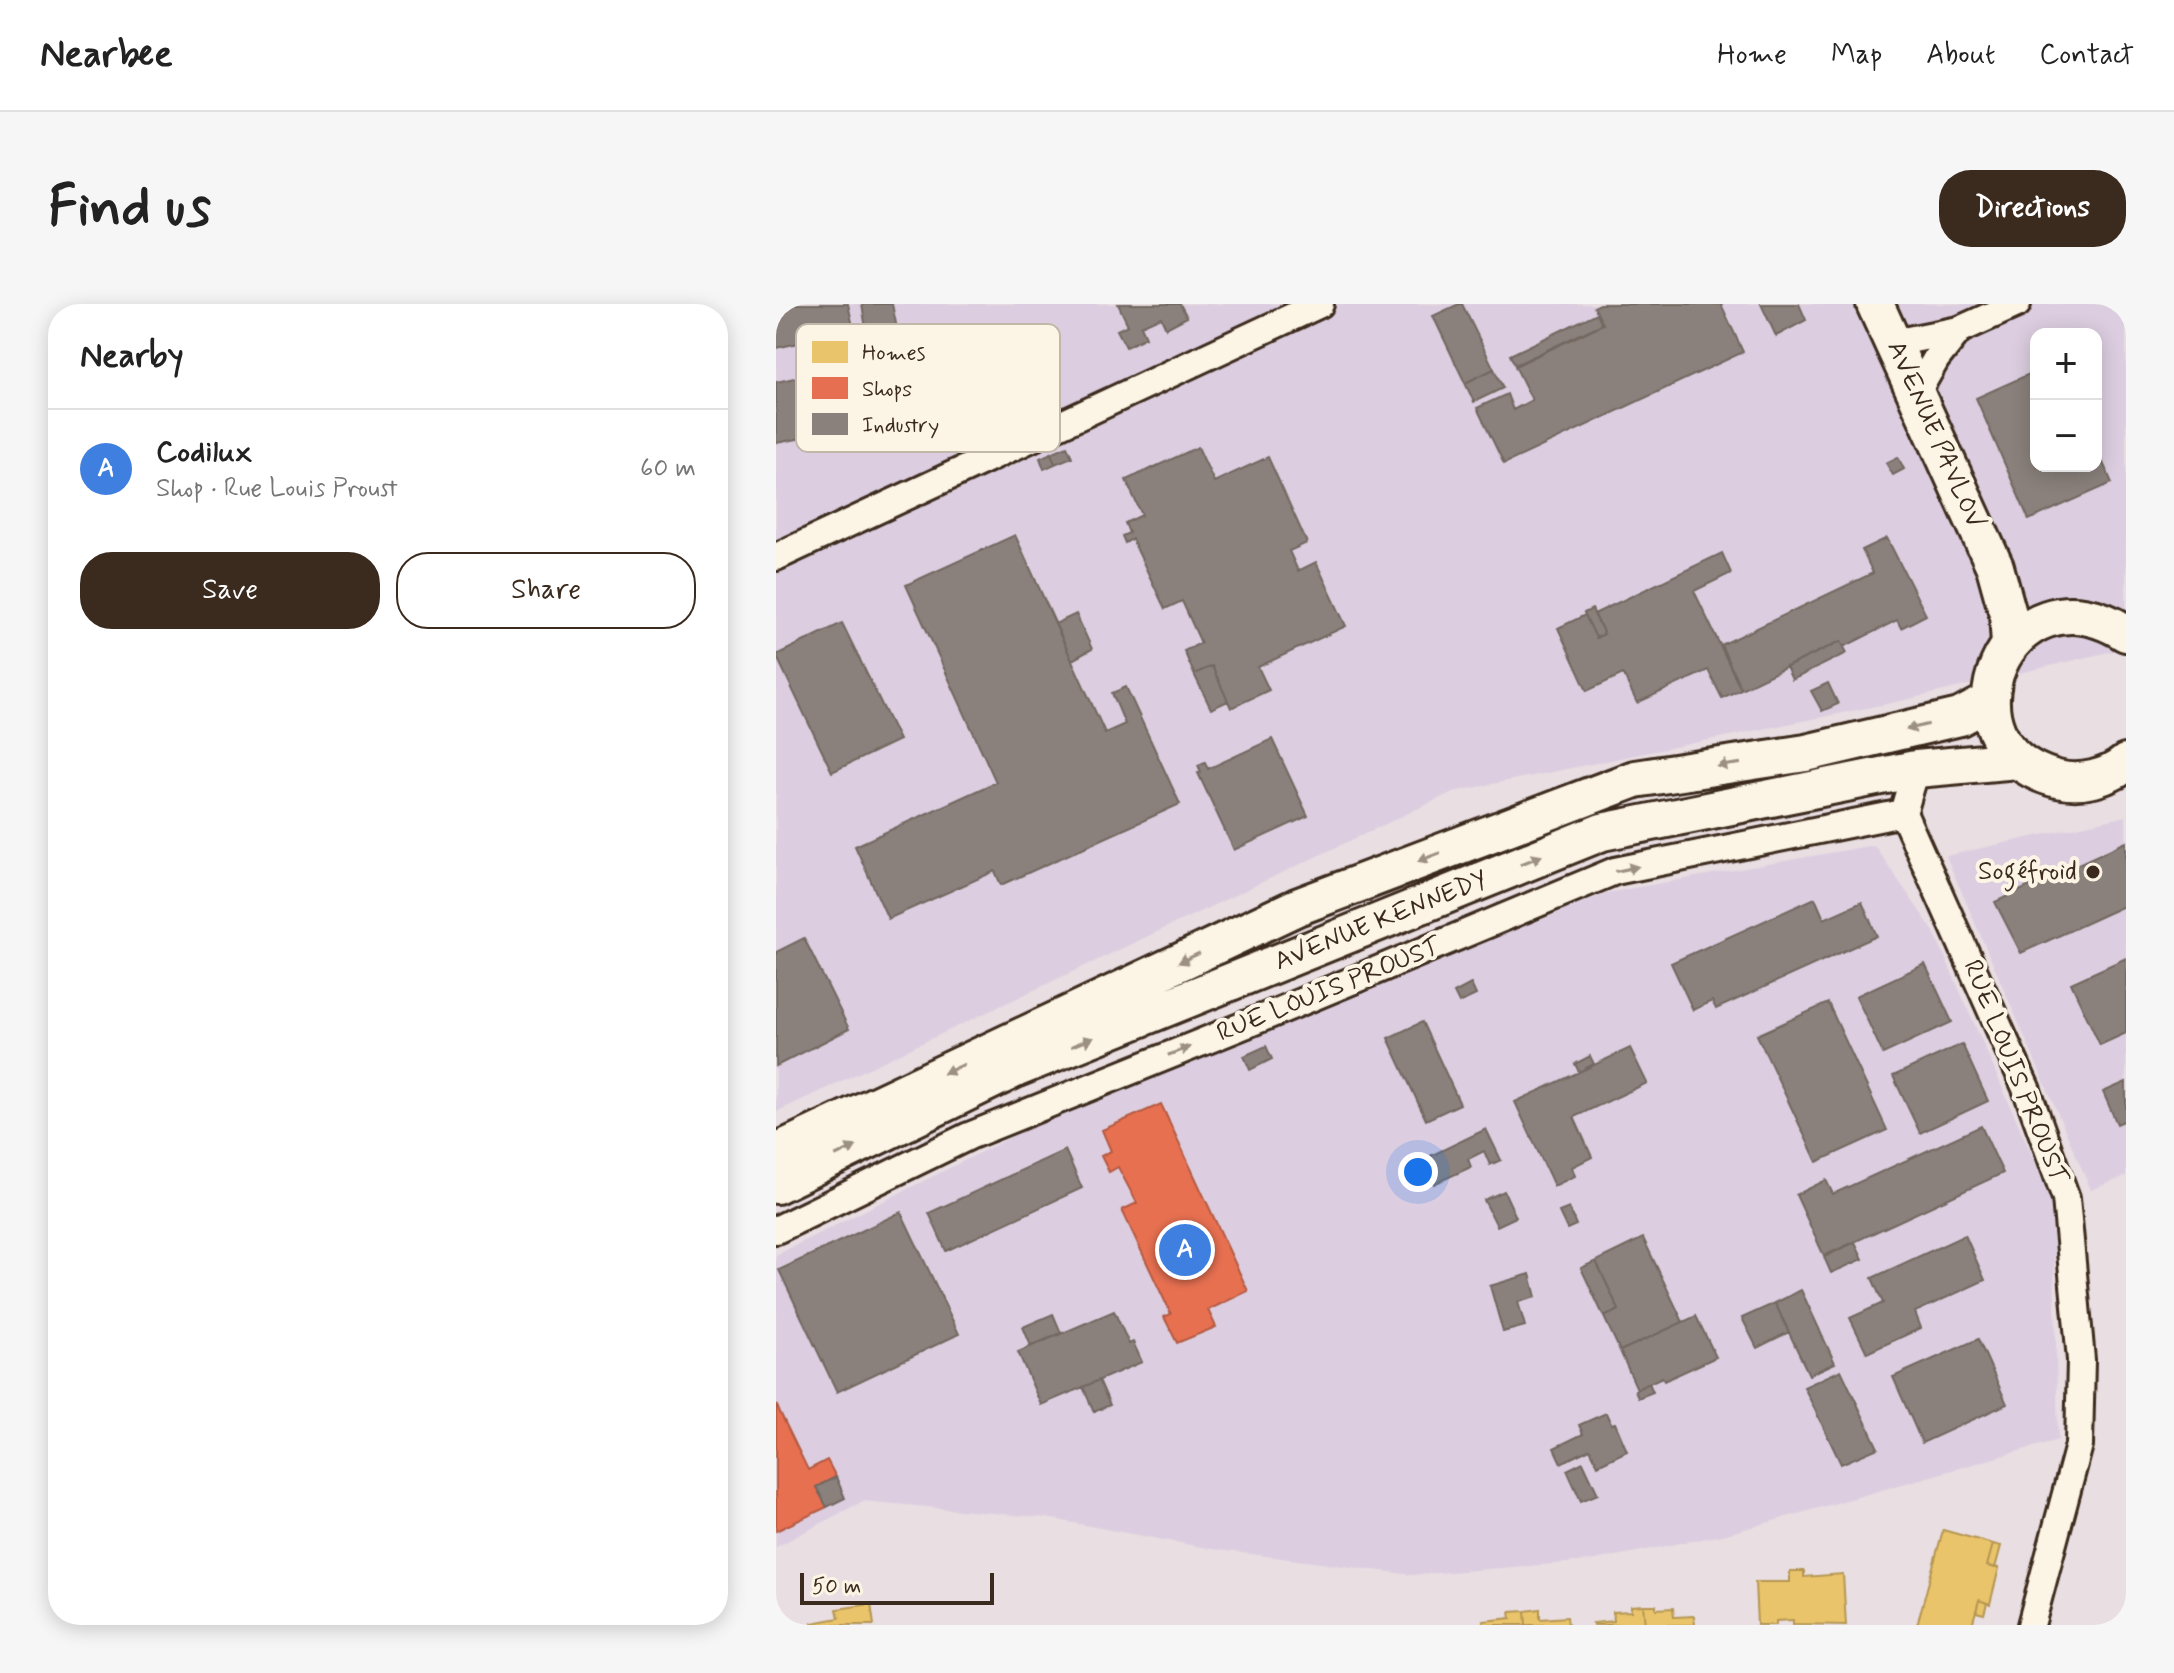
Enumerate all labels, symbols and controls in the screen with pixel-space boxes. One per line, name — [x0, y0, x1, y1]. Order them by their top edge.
text: Nearbee — [40, 31, 173, 80]
text: Home — [1717, 37, 1787, 74]
text: Map — [1831, 37, 1882, 74]
text: About — [1926, 37, 1995, 74]
text: Contact — [2039, 37, 2134, 74]
button: Directions — [1939, 170, 2126, 247]
text: Find us — [48, 172, 211, 245]
legend — [796, 324, 1060, 452]
map controls — [2030, 328, 2102, 472]
button: + — [2030, 328, 2102, 400]
text: Nearby — [80, 334, 184, 379]
street label: AVENUE PAVLOV — [1878, 336, 1992, 535]
text: Homes — [862, 340, 926, 368]
text: Shops — [862, 376, 912, 404]
button: − — [2030, 400, 2102, 472]
text: Industry — [862, 412, 939, 440]
text: Codilux — [156, 433, 252, 472]
text: A — [97, 452, 115, 486]
text: 60 m — [640, 452, 696, 486]
text: Shop · Rue Louis Proust — [156, 472, 398, 506]
button: Save — [80, 552, 380, 629]
button: Share — [396, 552, 696, 629]
one-way arrow — [1905, 721, 1930, 734]
one-way arrow — [1716, 759, 1741, 772]
one-way arrow — [1417, 851, 1441, 864]
one-way arrow — [1519, 853, 1543, 866]
place label: Sogéfroid — [1978, 855, 2077, 892]
one-way arrow — [1615, 862, 1640, 875]
street label: AVENUE KENNEDY — [1269, 863, 1493, 979]
marker: Sogéfroid — [2084, 863, 2102, 881]
street label: RUE LOUIS PROUST — [1212, 929, 1447, 1050]
one-way arrow — [1178, 951, 1201, 965]
street label: RUE LOUIS PROUST — [1955, 955, 2076, 1190]
one-way arrow — [1070, 1035, 1094, 1048]
one-way arrow — [1167, 1044, 1191, 1057]
one-way arrow — [942, 1062, 966, 1075]
one-way arrow — [835, 1144, 858, 1158]
your location — [1398, 1152, 1438, 1192]
pin: A — [1159, 1220, 1211, 1280]
scale bar — [800, 1569, 994, 1605]
text: 50 m — [812, 1573, 861, 1601]

